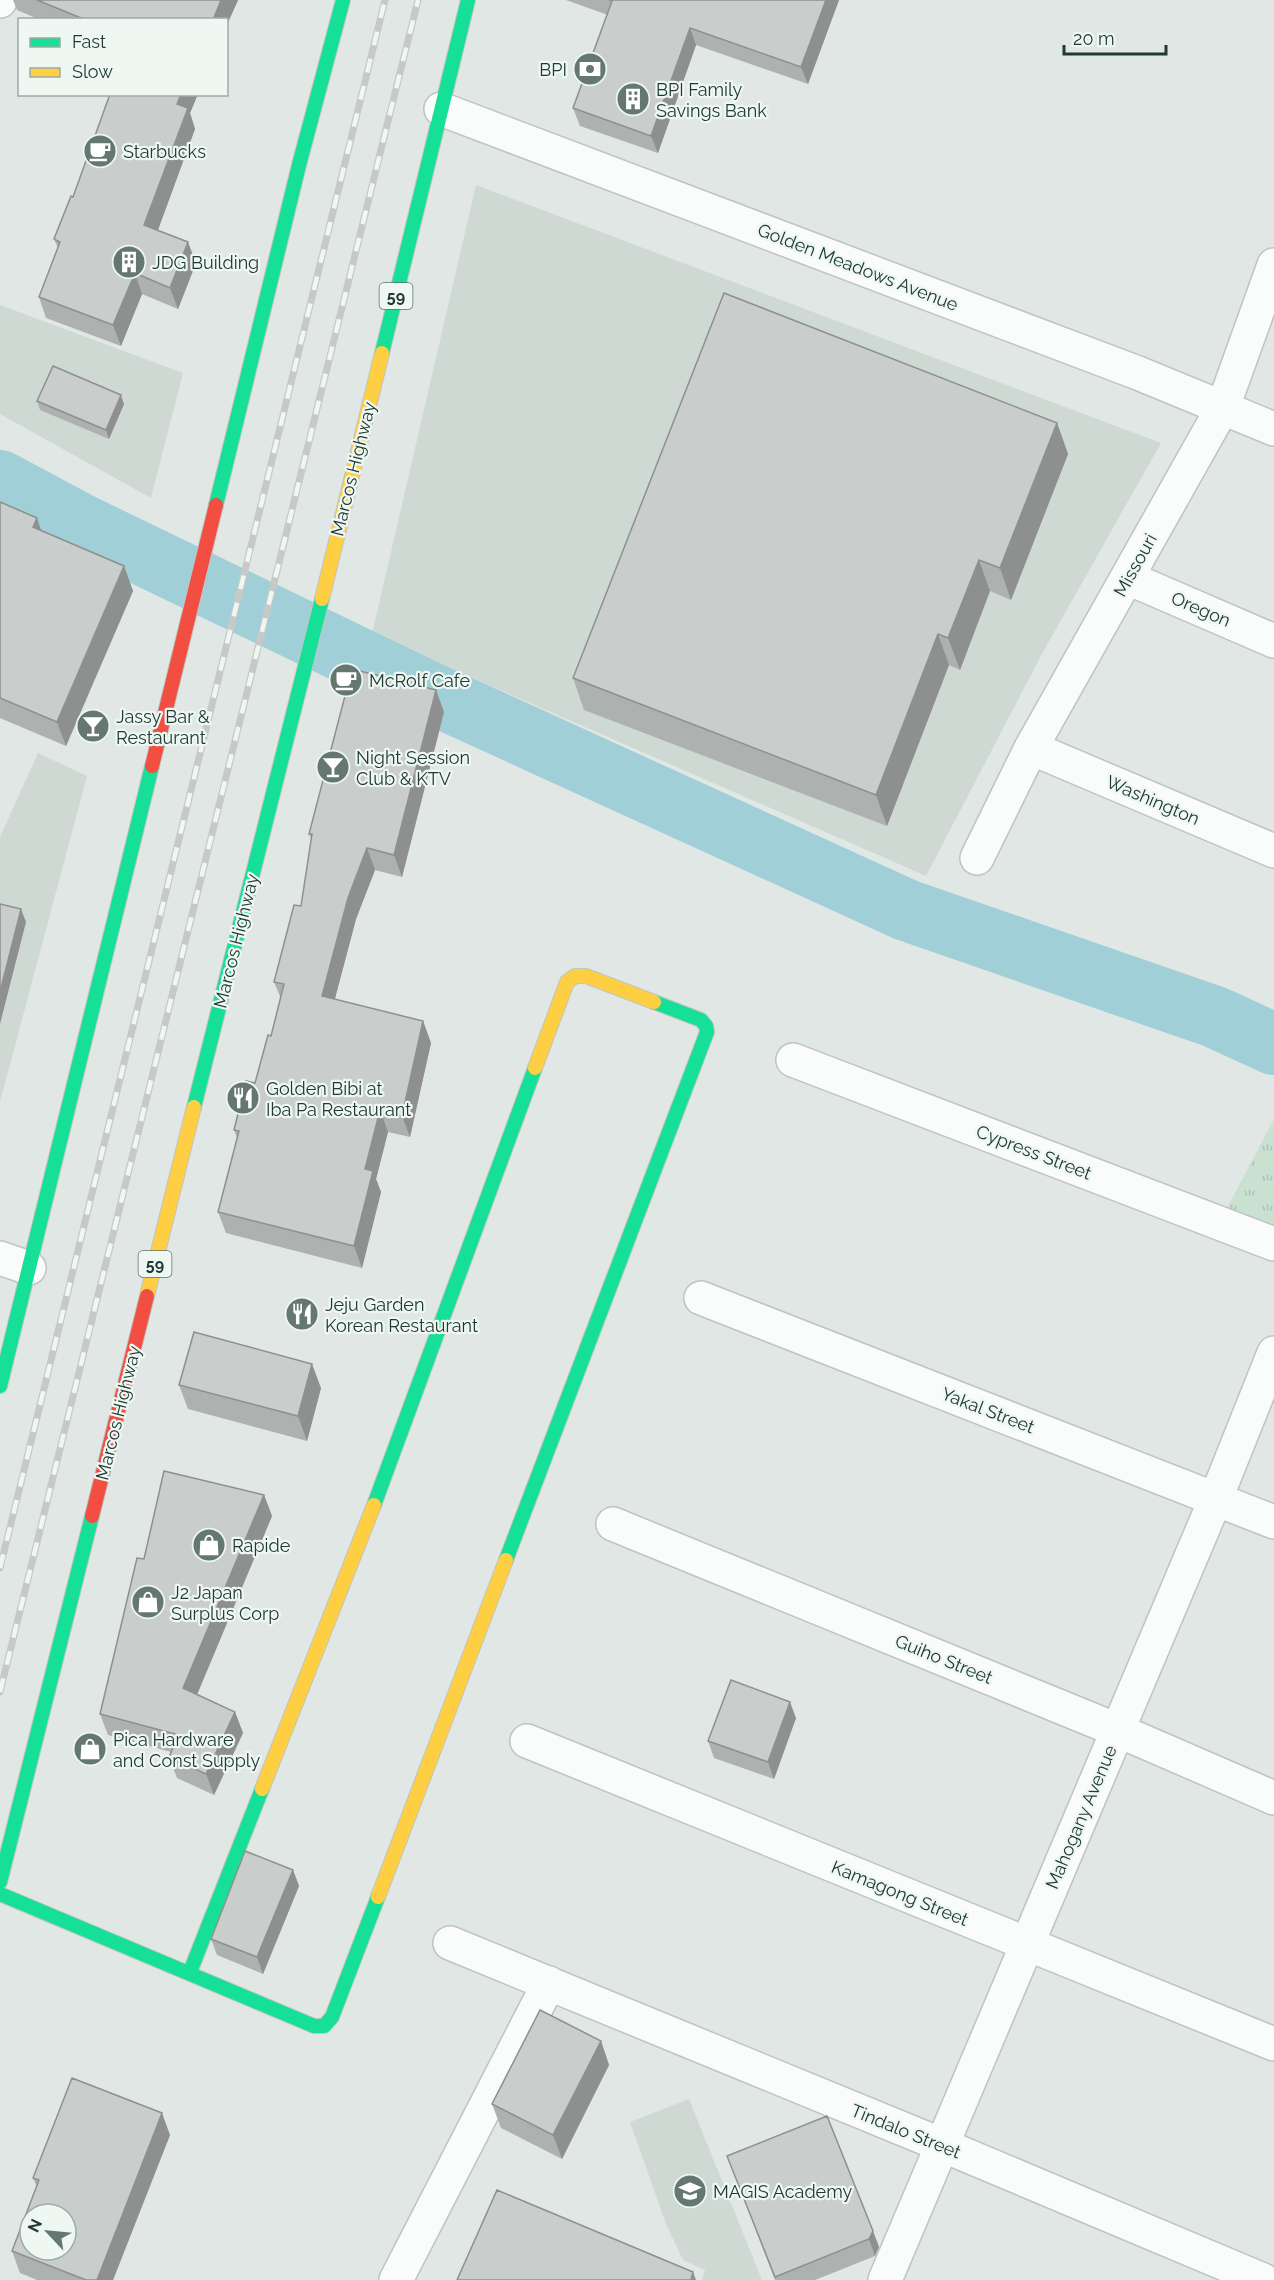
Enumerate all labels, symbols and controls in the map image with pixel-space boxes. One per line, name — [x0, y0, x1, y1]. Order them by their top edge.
legend — [18, 18, 228, 96]
scale bar — [1064, 18, 1166, 56]
text: 20 m — [1073, 28, 1115, 49]
text: Fast — [72, 31, 106, 52]
bank icon: BPI — [572, 51, 608, 87]
place label: BPI — [539, 59, 567, 80]
text: Slow — [72, 61, 113, 82]
place label: BPI Family Savings Bank — [656, 79, 767, 121]
building icon: BPI Family Savings Bank — [615, 81, 651, 117]
cafe icon: Starbucks — [82, 133, 118, 169]
place label: Starbucks — [123, 141, 206, 162]
street label: Golden Meadows Avenue — [755, 219, 962, 315]
building icon: JDG Building — [111, 244, 147, 280]
place label: JDG Building — [152, 252, 259, 273]
road number: 59 — [380, 283, 412, 309]
street label: Marcos Highway — [326, 399, 380, 538]
street label: Missouri — [1109, 530, 1161, 600]
street label: Oregon — [1168, 587, 1234, 631]
cafe icon: McRolf Cafe — [328, 662, 364, 698]
place label: McRolf Cafe — [369, 670, 470, 691]
place label: Jassy Bar & Restaurant — [116, 706, 210, 748]
bar icon: Jassy Bar & Restaurant — [75, 708, 111, 744]
place label: Night Session Club & KTV — [356, 747, 470, 789]
bar icon: Night Session Club & KTV — [315, 749, 351, 785]
street label: Washington — [1103, 771, 1203, 829]
street label: Marcos Highway — [209, 871, 263, 1010]
place label: Golden Bibi at Iba Pa Restaurant — [266, 1078, 411, 1120]
restaurant icon: Golden Bibi at Iba Pa Restaurant — [225, 1080, 261, 1116]
street label: Cypress Street — [973, 1120, 1095, 1184]
road number: 59 — [138, 1251, 172, 1277]
place label: Jeju Garden Korean Restaurant — [325, 1294, 478, 1336]
restaurant icon: Jeju Garden Korean Restaurant — [284, 1296, 320, 1332]
street label: Marcos Highway — [91, 1343, 145, 1482]
street label: Yakal Street — [938, 1383, 1038, 1437]
shop icon: Rapide — [191, 1527, 227, 1563]
place label: Rapide — [232, 1535, 291, 1556]
place label: J2 Japan Surplus Corp — [171, 1582, 279, 1624]
shop icon: J2 Japan Surplus Corp — [130, 1584, 166, 1620]
street label: Guiho Street — [892, 1630, 996, 1688]
place label: Pica Hardware and Const Supply — [113, 1729, 260, 1771]
shop icon: Pica Hardware and Const Supply — [72, 1731, 108, 1767]
street label: Mahogany Avenue — [1041, 1741, 1121, 1892]
street label: Kamagong Street — [829, 1856, 971, 1930]
street label: Tindalo Street — [848, 2099, 964, 2163]
school or university icon: MAGIS Academy — [672, 2173, 708, 2209]
place label: MAGIS Academy — [713, 2181, 852, 2202]
north arrow — [18, 2202, 78, 2262]
text: N — [24, 2216, 46, 2235]

